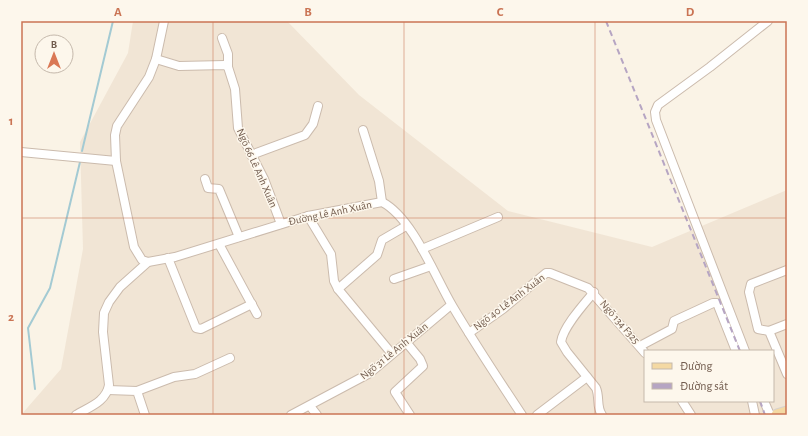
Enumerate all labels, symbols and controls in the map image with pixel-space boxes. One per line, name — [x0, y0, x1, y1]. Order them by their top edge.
text: A — [114, 6, 122, 19]
text: B — [304, 6, 312, 19]
text: C — [497, 6, 504, 19]
text: D — [686, 6, 695, 19]
north arrow — [34, 34, 74, 74]
text: B — [51, 39, 58, 50]
text: 1 — [9, 115, 13, 128]
street label: Ngõ 66 Lê Anh Xuân — [235, 127, 279, 209]
street label: Đường Lê Anh Xuân — [287, 199, 373, 227]
street label: Ngõ 40 Lê Anh Xuân — [471, 272, 547, 332]
street label: Ngõ 134 F325 — [598, 298, 642, 346]
text: 2 — [8, 311, 14, 324]
street label: Ngõ 31 Lê Anh Xuân — [358, 321, 430, 381]
legend — [644, 350, 774, 402]
text: Đường — [680, 360, 713, 372]
text: Đường sắt — [680, 380, 728, 392]

